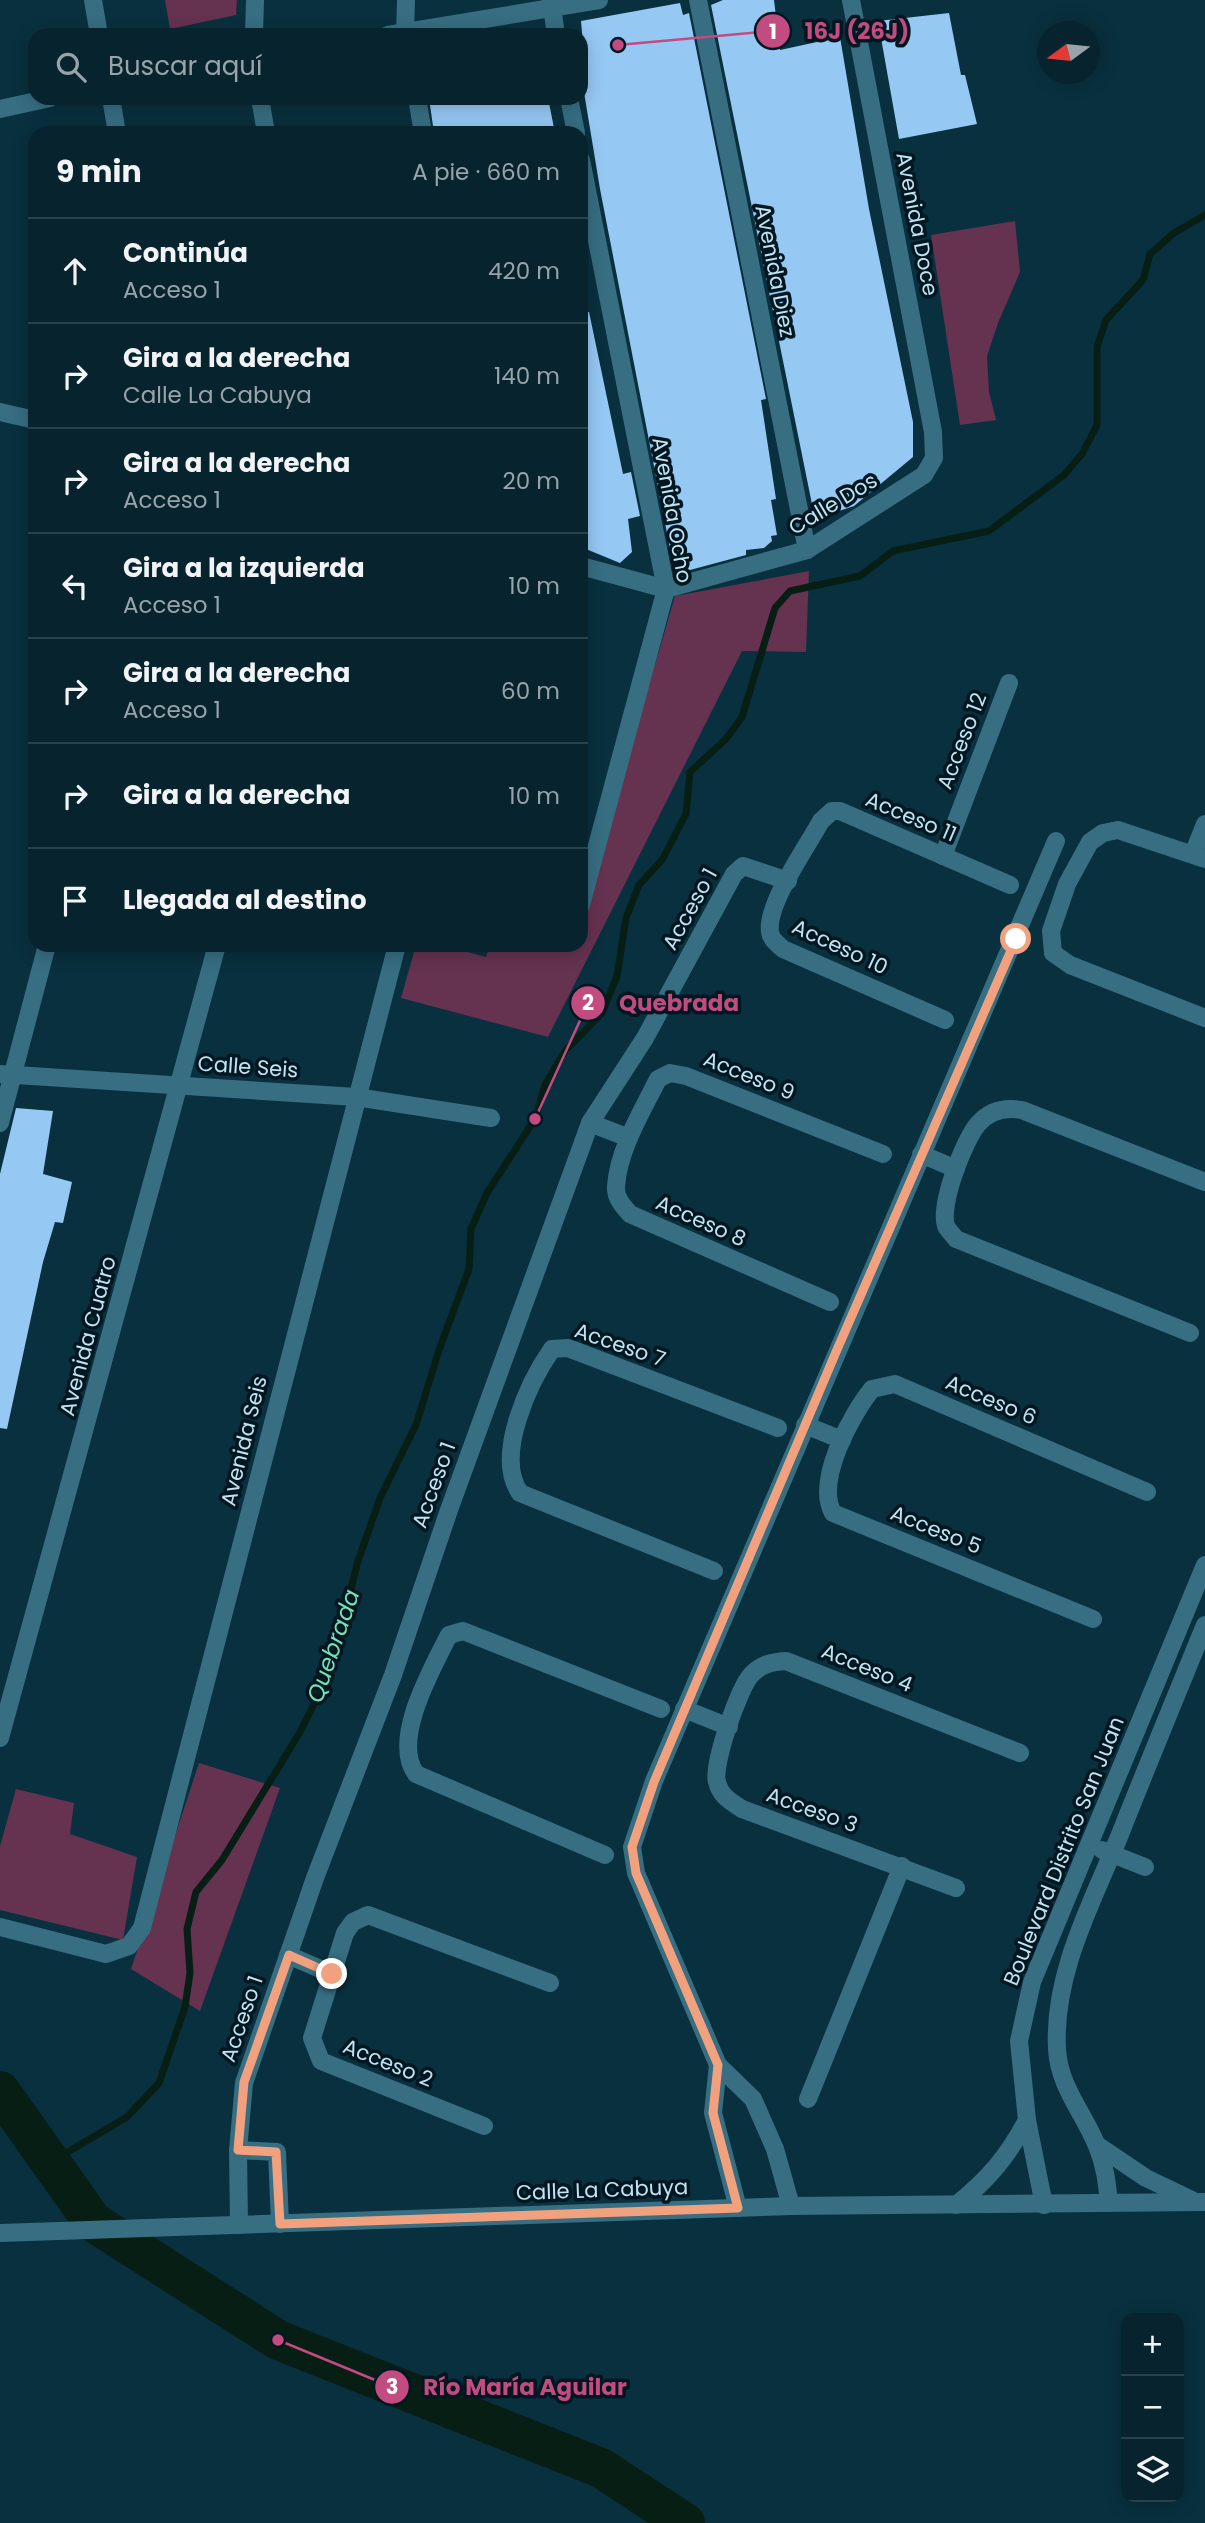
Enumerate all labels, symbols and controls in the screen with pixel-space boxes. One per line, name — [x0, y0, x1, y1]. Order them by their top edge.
callout: 16J (26J) — [756, 9, 923, 53]
text: 16J (26J) — [805, 15, 909, 47]
text: 1 — [769, 17, 777, 46]
north arrow — [1037, 21, 1100, 84]
search box — [28, 28, 588, 105]
icon: search — [52, 48, 90, 86]
text: Buscar aquí — [108, 48, 262, 84]
text: 9 min — [56, 150, 142, 193]
street label: Avenida Doce — [889, 150, 946, 298]
text: A pie · 660 m — [412, 156, 560, 188]
street label: Avenida Diez — [748, 202, 803, 340]
text: Continúa — [123, 235, 248, 271]
icon: ahead — [56, 252, 94, 290]
text: 420 m — [488, 255, 560, 287]
text: Acceso 1 — [123, 274, 221, 306]
text: Gira a la derecha — [123, 340, 351, 376]
icon: right — [56, 357, 94, 395]
text: 140 m — [494, 360, 560, 392]
text: Calle La Cabuya — [123, 379, 312, 411]
street label: Avenida Ocho — [645, 435, 700, 585]
text: Gira a la derecha — [123, 445, 351, 481]
icon: right — [56, 462, 94, 500]
text: 20 m — [502, 465, 560, 497]
street label: Calle Dos — [783, 466, 882, 541]
text: Acceso 1 — [123, 484, 221, 516]
text: Gira a la izquierda — [123, 550, 365, 586]
icon: left — [56, 567, 94, 605]
text: 10 m — [508, 570, 560, 602]
text: Acceso 1 — [123, 589, 221, 621]
text: Gira a la derecha — [123, 655, 351, 691]
icon: right — [56, 672, 94, 710]
text: 60 m — [501, 675, 560, 707]
street label: Acceso 12 — [930, 688, 993, 793]
text: Acceso 1 — [123, 694, 221, 726]
icon: right — [56, 777, 94, 815]
text: Gira a la derecha — [123, 777, 351, 813]
text: 10 m — [508, 780, 560, 812]
street label: Acceso 11 — [861, 784, 961, 849]
street label: Acceso 1 — [655, 863, 724, 955]
icon: arrive — [56, 882, 94, 920]
text: Llegada al destino — [123, 882, 367, 918]
street label: Acceso 10 — [788, 912, 893, 981]
route start — [1000, 923, 1031, 954]
callout: Quebrada — [570, 981, 753, 1025]
text: Quebrada — [619, 987, 739, 1019]
text: 2 — [582, 988, 594, 1017]
street label: Acceso 9 — [699, 1044, 799, 1107]
street label: Calle Seis — [197, 1049, 299, 1084]
street label: Acceso 8 — [651, 1188, 751, 1253]
street label: Avenida Cuatro — [52, 1253, 123, 1419]
street label: Acceso 7 — [571, 1315, 669, 1374]
street label: Acceso 6 — [941, 1367, 1041, 1432]
street label: Avenida Seis — [213, 1373, 274, 1509]
street label: Acceso 1 — [405, 1438, 462, 1532]
street label: Acceso 5 — [886, 1498, 986, 1561]
water label: Quebrada — [299, 1585, 367, 1707]
street label: Acceso 4 — [817, 1636, 917, 1699]
street label: Boulevard Distrito San Juan — [996, 1712, 1131, 1990]
street label: Acceso 3 — [763, 1780, 862, 1839]
route end — [316, 1958, 347, 1989]
street label: Acceso 1 — [213, 1972, 270, 2066]
street label: Acceso 2 — [339, 2031, 438, 2094]
street label: Calle La Cabuya — [515, 2172, 689, 2207]
map controls — [1121, 2313, 1184, 2502]
button: + — [1121, 2313, 1184, 2376]
callout: Río María Aguilar — [374, 2365, 641, 2409]
text: Río María Aguilar — [423, 2371, 627, 2403]
text: 3 — [386, 2372, 398, 2401]
button: − — [1121, 2376, 1184, 2439]
button: layers — [1121, 2439, 1184, 2502]

